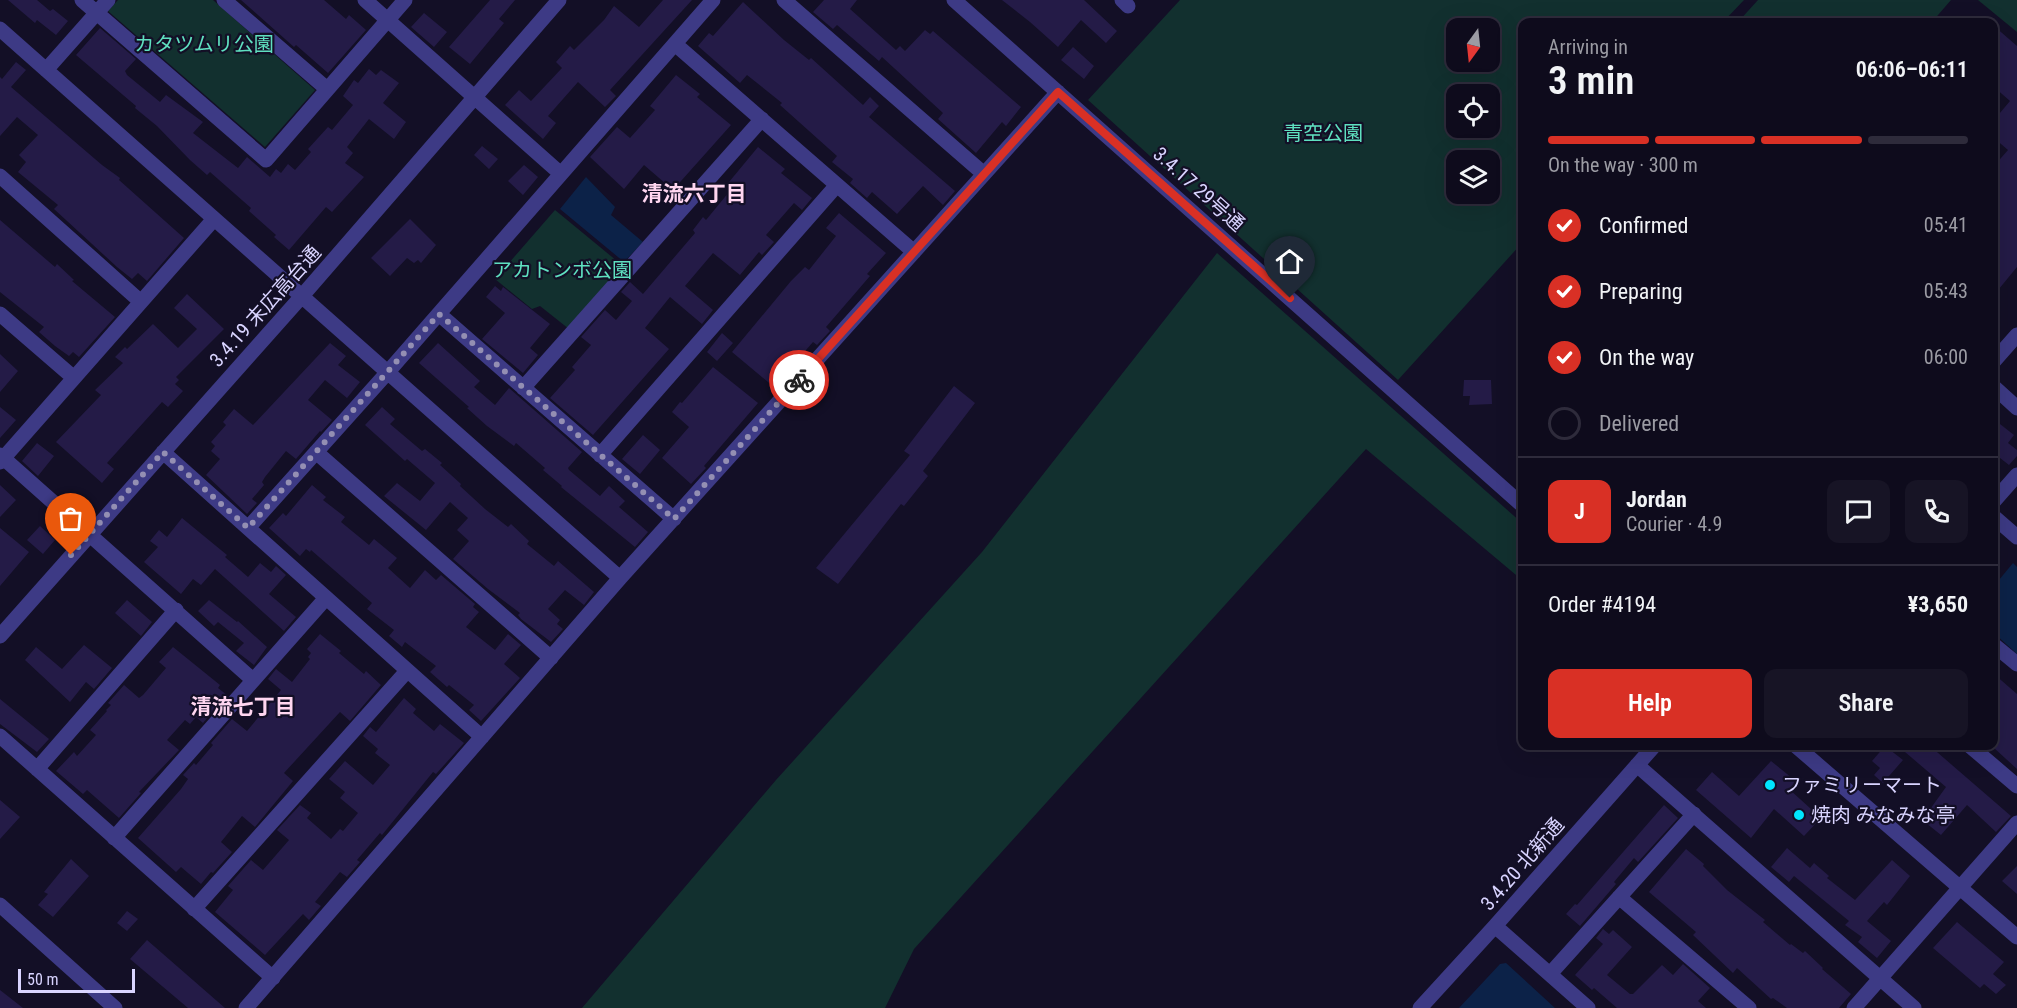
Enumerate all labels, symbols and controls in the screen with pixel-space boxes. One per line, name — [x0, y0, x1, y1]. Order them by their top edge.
north arrow — [1446, 18, 1500, 72]
map controls — [1446, 18, 1500, 204]
park label: カタツムリ公園 — [134, 32, 274, 56]
text: Arriving in — [1548, 35, 1628, 59]
text: 06:06–06:11 — [1856, 57, 1968, 82]
text: 3 min — [1548, 58, 1634, 104]
button: locate — [1446, 84, 1500, 138]
park label: 青空公園 — [1283, 121, 1363, 145]
street label: 3.4.17 29号通 — [1148, 142, 1250, 236]
button: layers — [1446, 150, 1500, 204]
text: On the way · 300 m — [1548, 153, 1698, 177]
district label: 清流六丁目 — [642, 182, 747, 206]
icon: check — [1548, 209, 1581, 242]
text: Confirmed — [1599, 213, 1688, 238]
text: 05:41 — [1924, 213, 1968, 237]
pin — [1264, 236, 1315, 298]
street label: 3.4.19 末広高台通 — [204, 241, 326, 371]
icon: home — [1273, 245, 1306, 278]
park label: アカトンボ公園 — [492, 258, 632, 282]
icon: check — [1548, 275, 1581, 308]
text: Preparing — [1599, 279, 1683, 304]
text: 05:43 — [1924, 279, 1968, 303]
icon: check — [1548, 341, 1581, 374]
text: On the way — [1599, 345, 1694, 370]
text: 06:00 — [1924, 345, 1968, 369]
courier — [769, 350, 829, 410]
icon: bike — [783, 364, 816, 397]
text: Delivered — [1599, 411, 1679, 436]
button: chat — [1827, 480, 1890, 543]
button: phone — [1905, 480, 1968, 543]
text: Jordan — [1626, 487, 1687, 512]
pin — [45, 493, 96, 555]
text: J — [1574, 499, 1585, 524]
icon: bag — [54, 502, 87, 535]
text: Courier · 4.9 — [1626, 512, 1722, 536]
text: Order #4194 — [1548, 592, 1656, 617]
text: ¥3,650 — [1908, 592, 1968, 617]
button: Help — [1548, 669, 1752, 738]
button: Share — [1764, 669, 1968, 738]
district label: 清流七丁目 — [191, 695, 296, 719]
place label: ファミリーマート — [1782, 773, 1942, 797]
marker: ファミリーマート — [1763, 778, 1777, 792]
place label: 焼肉 みなみな亭 — [1811, 803, 1956, 827]
marker: 焼肉 みなみな亭 — [1792, 808, 1806, 822]
street label: 3.4.20 北新通 — [1475, 813, 1569, 915]
scale bar — [18, 966, 135, 994]
text: 50 m — [27, 970, 59, 989]

